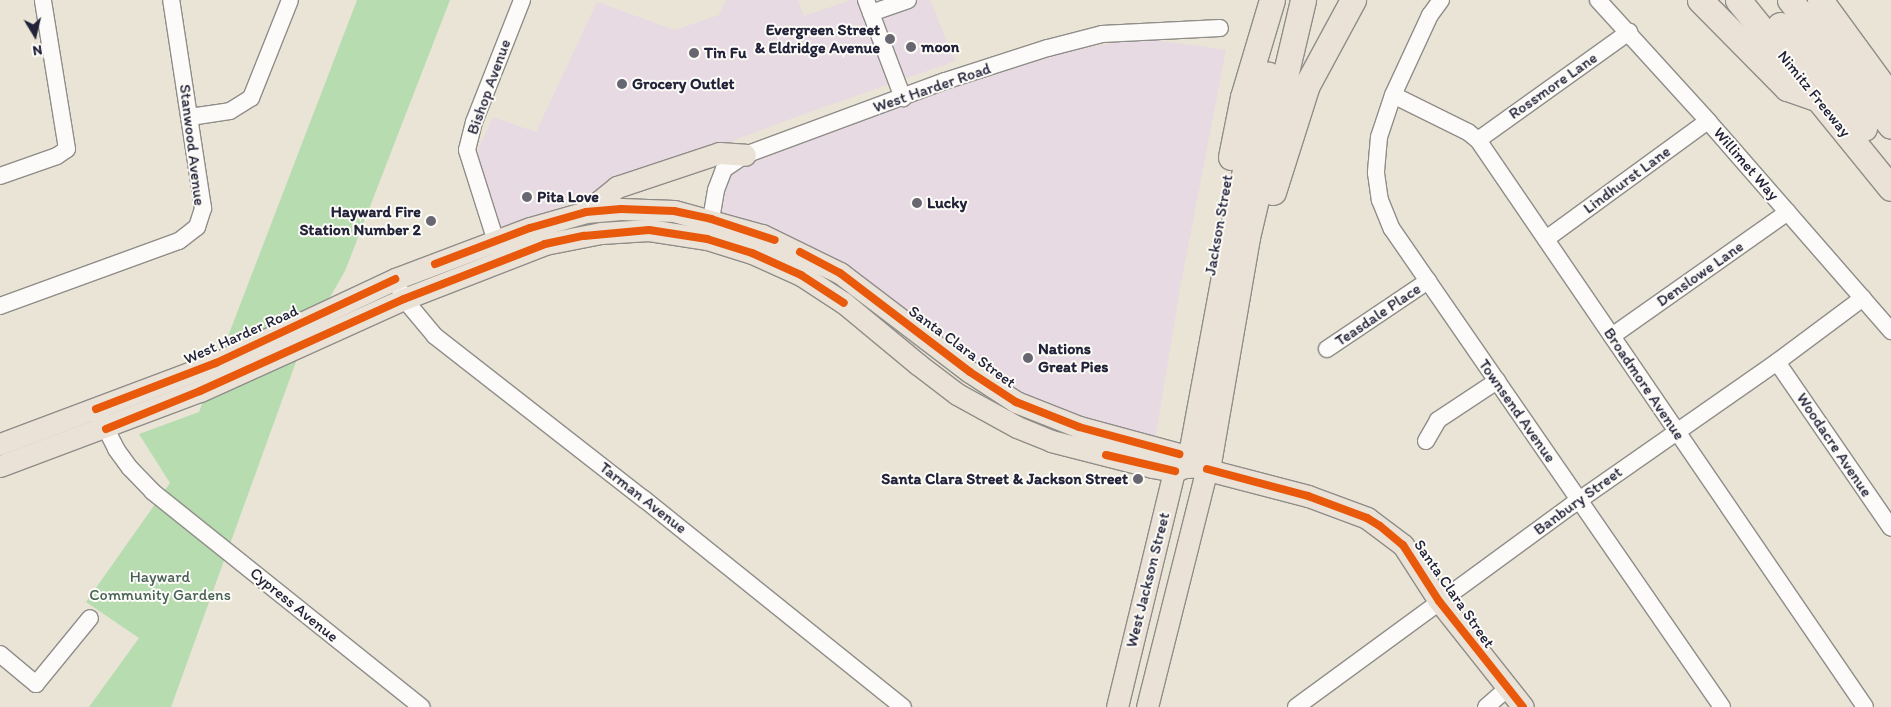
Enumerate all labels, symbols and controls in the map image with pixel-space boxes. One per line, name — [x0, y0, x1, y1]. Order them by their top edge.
north arrow — [10, 10, 60, 60]
place label: Evergreen Street & Eldridge Avenue — [756, 20, 880, 58]
marker: Evergreen Street & Eldridge Avenue — [884, 33, 896, 45]
street label: Bishop Avenue — [463, 37, 515, 137]
place label: moon — [921, 37, 959, 57]
text: N — [31, 41, 43, 59]
marker: moon — [905, 41, 917, 53]
place label: Tin Fu — [704, 43, 747, 63]
marker: Tin Fu — [688, 47, 700, 59]
street label: Nimitz Freeway — [1773, 47, 1855, 141]
street label: Rossmore Lane — [1505, 48, 1601, 124]
street label: West Harder Road — [870, 59, 994, 117]
place label: Grocery Outlet — [632, 74, 735, 94]
marker: Grocery Outlet — [616, 78, 628, 90]
street label: Stanwood Avenue — [175, 84, 209, 206]
street label: Willimet Way — [1709, 124, 1783, 204]
street label: Lindhurst Lane — [1580, 142, 1674, 218]
street label: Jackson Street — [1201, 173, 1237, 277]
place label: Pita Love — [537, 187, 599, 207]
marker: Pita Love — [521, 191, 533, 203]
place label: Lucky — [927, 193, 967, 213]
marker: Lucky — [911, 197, 923, 209]
place label: Hayward Fire Station Number 2 — [299, 202, 421, 240]
marker: Hayward Fire Station Number 2 — [425, 215, 437, 227]
street label: Denslowe Lane — [1653, 237, 1747, 311]
street label: Teasdale Place — [1331, 279, 1425, 351]
street label: West Harder Road — [181, 301, 301, 369]
street label: Santa Clara Street — [905, 302, 1019, 392]
street label: Broadmore Avenue — [1600, 325, 1688, 443]
place label: Nations Great Pies — [1038, 339, 1108, 377]
marker: Nations Great Pies — [1022, 352, 1034, 364]
street label: Townsend Avenue — [1474, 356, 1560, 466]
street label: Woodacre Avenue — [1792, 389, 1876, 501]
street label: Tarman Avenue — [596, 458, 690, 538]
street label: Banbury Street — [1530, 463, 1626, 539]
place label: Santa Clara Street & Jackson Street — [882, 469, 1128, 489]
marker: Santa Clara Street & Jackson Street — [1132, 473, 1144, 485]
street label: West Jackson Street — [1122, 510, 1174, 650]
street label: Santa Clara Street — [1410, 537, 1498, 651]
street label: Cypress Avenue — [246, 564, 342, 646]
park label: Hayward Community Gardens — [89, 567, 231, 605]

